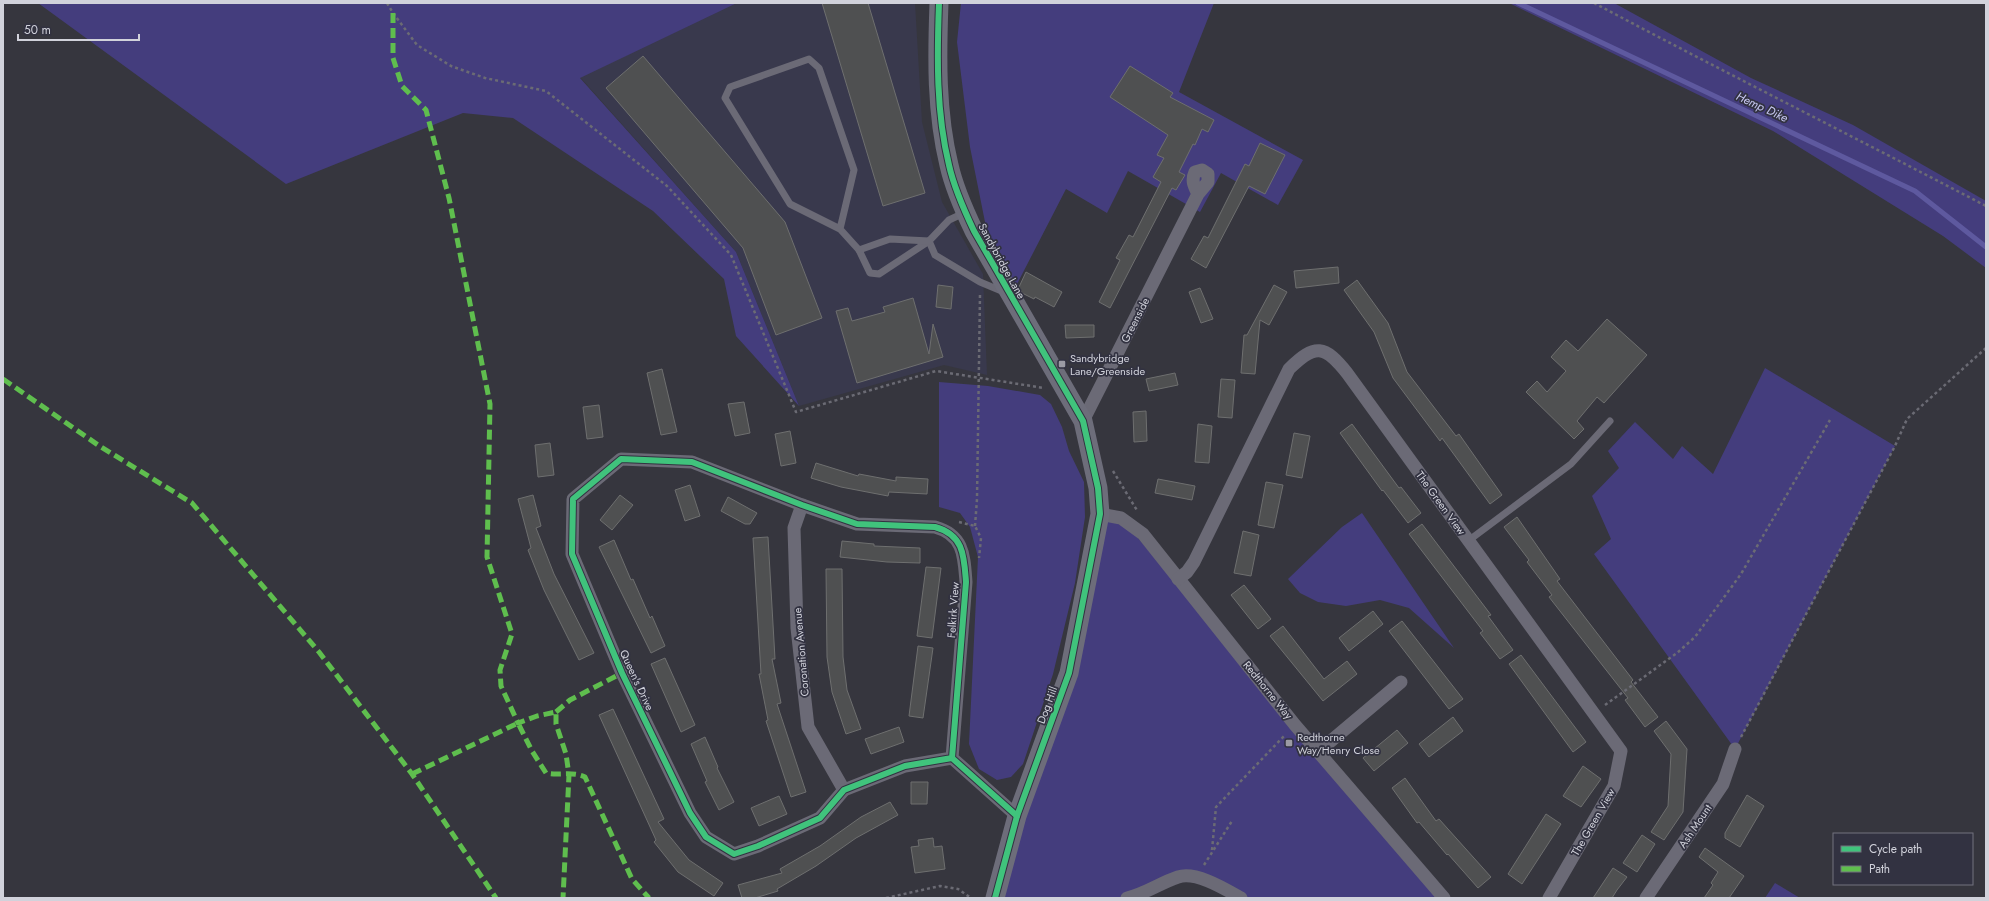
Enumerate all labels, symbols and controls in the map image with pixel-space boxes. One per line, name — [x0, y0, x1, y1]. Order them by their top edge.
scale bar — [18, 16, 139, 42]
text: 50 m — [24, 21, 51, 39]
water label: Hemp Dike — [1733, 87, 1791, 127]
street label: Sandybridge Lane — [975, 220, 1030, 302]
street label: Greenside — [1117, 294, 1153, 345]
place label: Sandybridge Lane/Greenside — [1070, 350, 1145, 379]
marker: Sandybridge Lane/Greenside — [1057, 359, 1067, 369]
street label: The Green View — [1412, 468, 1470, 539]
street label: Felkirk View — [943, 581, 963, 639]
street label: Coronation Avenue — [789, 607, 813, 697]
street label: Queen's Drive — [616, 647, 658, 713]
street label: Redthorne Way — [1239, 657, 1297, 723]
street label: Dog Hill — [1033, 684, 1061, 726]
place label: Redthorne Way/Henry Close — [1297, 729, 1380, 758]
marker: Redthorne Way/Henry Close — [1284, 738, 1294, 748]
street label: The Green View — [1567, 785, 1619, 859]
street label: Ash Mount — [1674, 801, 1716, 851]
legend — [1833, 833, 1973, 885]
text: Cycle path — [1869, 840, 1922, 858]
text: Path — [1869, 860, 1890, 878]

